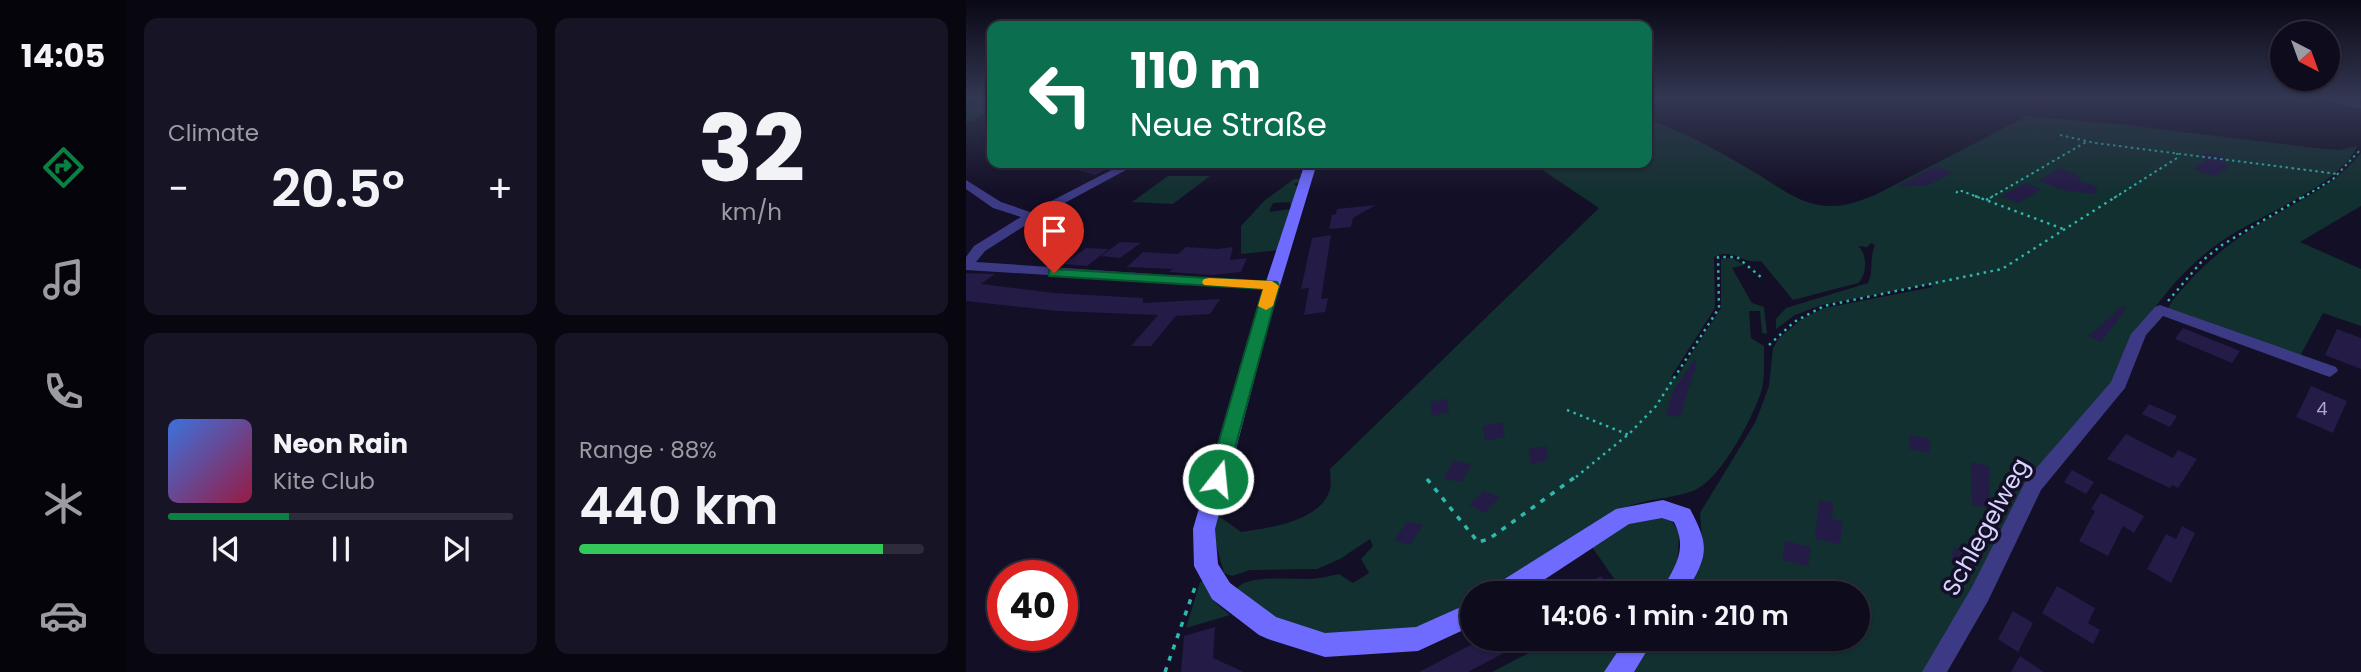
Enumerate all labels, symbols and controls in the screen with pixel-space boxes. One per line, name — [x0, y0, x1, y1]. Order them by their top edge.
north arrow — [2270, 21, 2340, 91]
map controls — [2270, 21, 2340, 91]
text: 14:05 — [21, 33, 105, 78]
text: 110 m — [1130, 37, 1261, 105]
icon: left — [1015, 49, 1106, 140]
text: 32 — [698, 85, 805, 213]
text: Neue Straße — [1130, 102, 1327, 147]
text: Climate — [168, 117, 259, 149]
icon: directions — [39, 143, 88, 192]
text: 20.5° — [271, 152, 405, 225]
text: − — [168, 162, 189, 215]
text: + — [487, 162, 513, 215]
text: km/h — [721, 196, 782, 228]
pin — [1024, 201, 1084, 273]
icon: arrive — [1035, 212, 1073, 250]
icon: music — [39, 255, 88, 304]
icon: phone — [39, 367, 88, 416]
house number: 4 — [2316, 396, 2328, 421]
text: Neon Rain — [273, 426, 408, 462]
text: Range · 88% — [579, 434, 717, 466]
position arrow — [1181, 442, 1255, 516]
street label: Schlegelweg — [1934, 452, 2037, 601]
text: Kite Club — [273, 465, 375, 497]
text: 440 km — [579, 469, 779, 542]
icon: climate — [39, 479, 88, 528]
icon: previous — [207, 530, 245, 568]
icon: pause — [322, 530, 360, 568]
icon: next — [437, 530, 475, 568]
speed limit sign: 40 — [987, 560, 1078, 651]
icon: car — [39, 591, 88, 640]
text: 14:06 · 1 min · 210 m — [1541, 598, 1789, 634]

